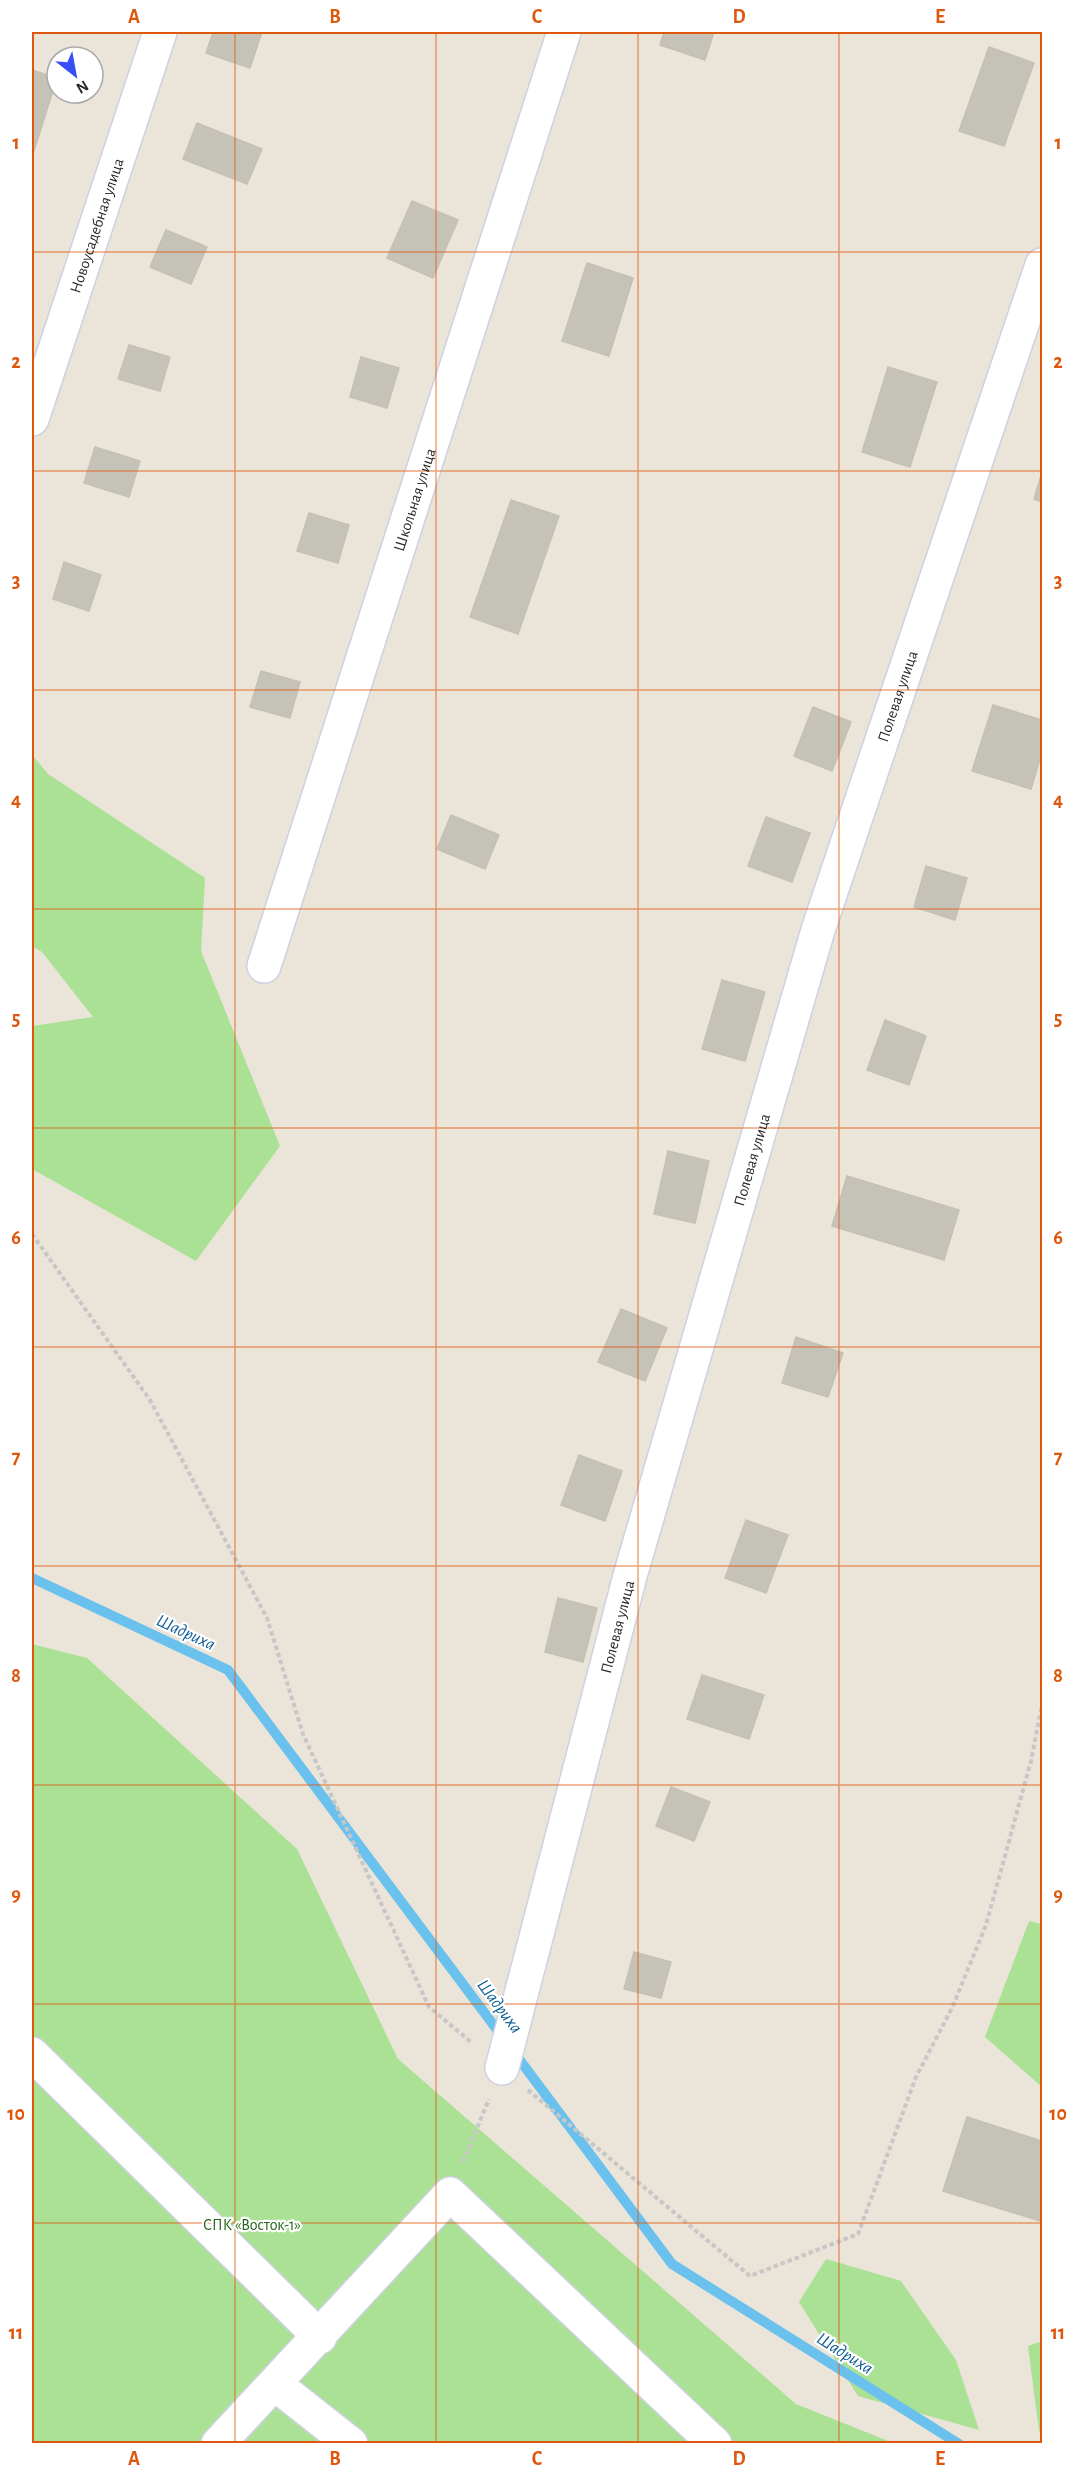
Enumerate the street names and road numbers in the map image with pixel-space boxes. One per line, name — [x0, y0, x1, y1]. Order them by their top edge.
street label: Новоусадебная улица — [67, 156, 127, 295]
street label: Школьная улица — [391, 446, 439, 553]
street label: Полевая улица — [875, 649, 921, 744]
street label: Полевая улица — [731, 1112, 773, 1208]
street label: Полевая улица — [598, 1579, 638, 1675]

